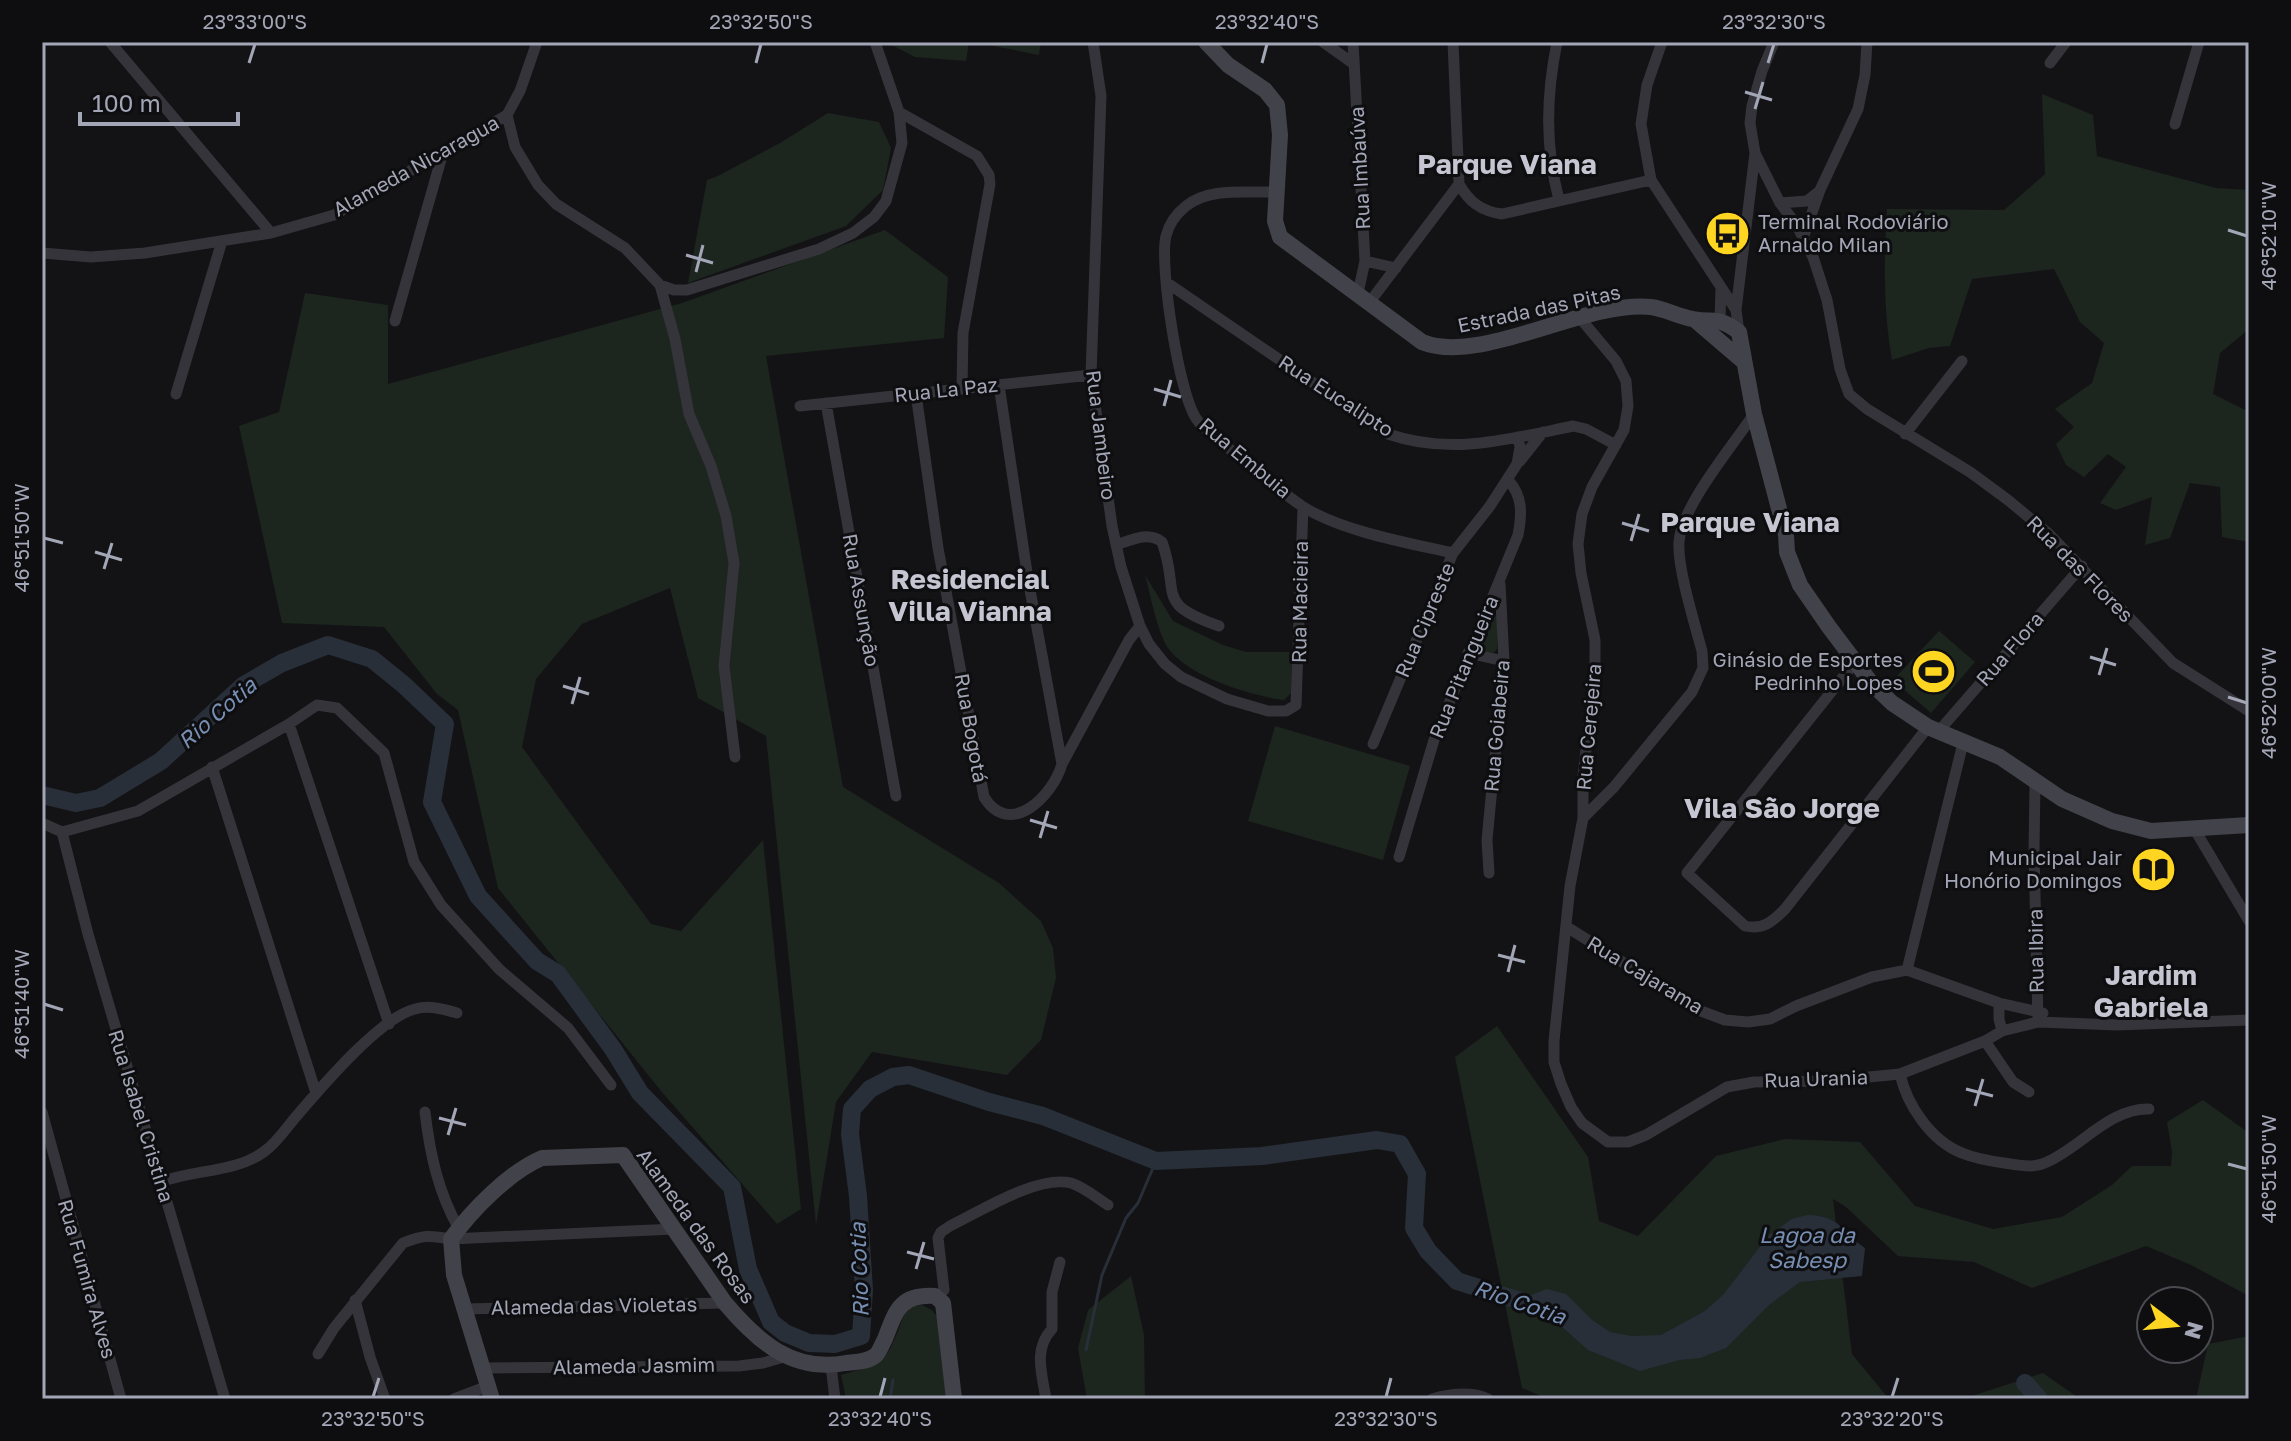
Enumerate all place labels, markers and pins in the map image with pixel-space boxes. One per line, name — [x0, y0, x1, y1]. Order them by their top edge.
bus stop icon: Terminal Rodoviário Arnaldo Milan — [1703, 209, 1751, 257]
place label: Terminal Rodoviário Arnaldo Milan — [1758, 209, 1948, 256]
place label: Ginásio de Esportes Pedrinho Lopes — [1713, 647, 1903, 694]
sports icon: Ginásio de Esportes Pedrinho Lopes — [1910, 647, 1958, 695]
place label: Municipal Jair Honório Domingos — [1944, 845, 2122, 892]
library icon: Municipal Jair Honório Domingos — [2129, 845, 2177, 893]

